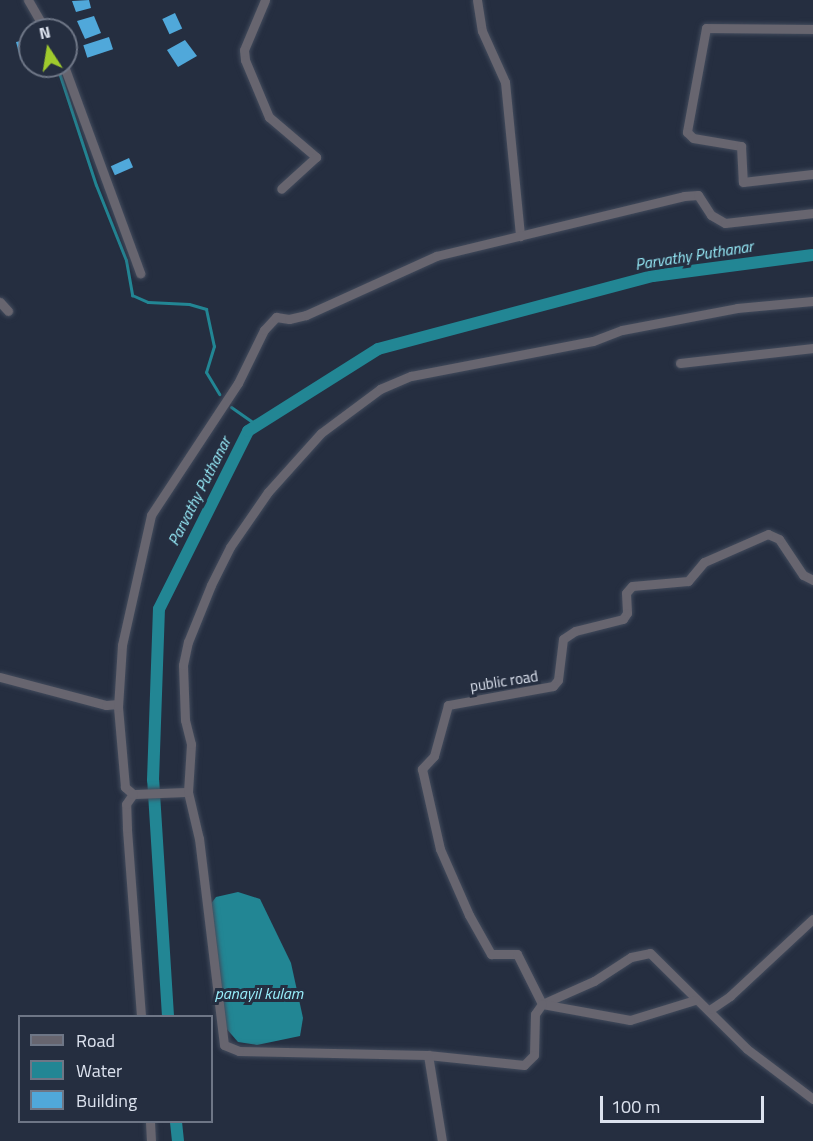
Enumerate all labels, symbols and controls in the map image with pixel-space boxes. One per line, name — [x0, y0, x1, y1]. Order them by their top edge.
north arrow — [18, 18, 78, 78]
text: N — [37, 19, 53, 45]
water label: Parvathy Puthanar — [634, 236, 754, 274]
water label: Parvathy Puthanar — [163, 433, 235, 549]
street label: public road — [469, 667, 539, 695]
water label: panayil kulam — [215, 983, 303, 1003]
legend — [18, 1015, 213, 1123]
text: Road — [76, 1027, 115, 1054]
text: Water — [76, 1057, 122, 1084]
scale bar — [603, 1084, 766, 1122]
text: Building — [76, 1087, 137, 1114]
text: 100 m — [611, 1093, 660, 1120]

